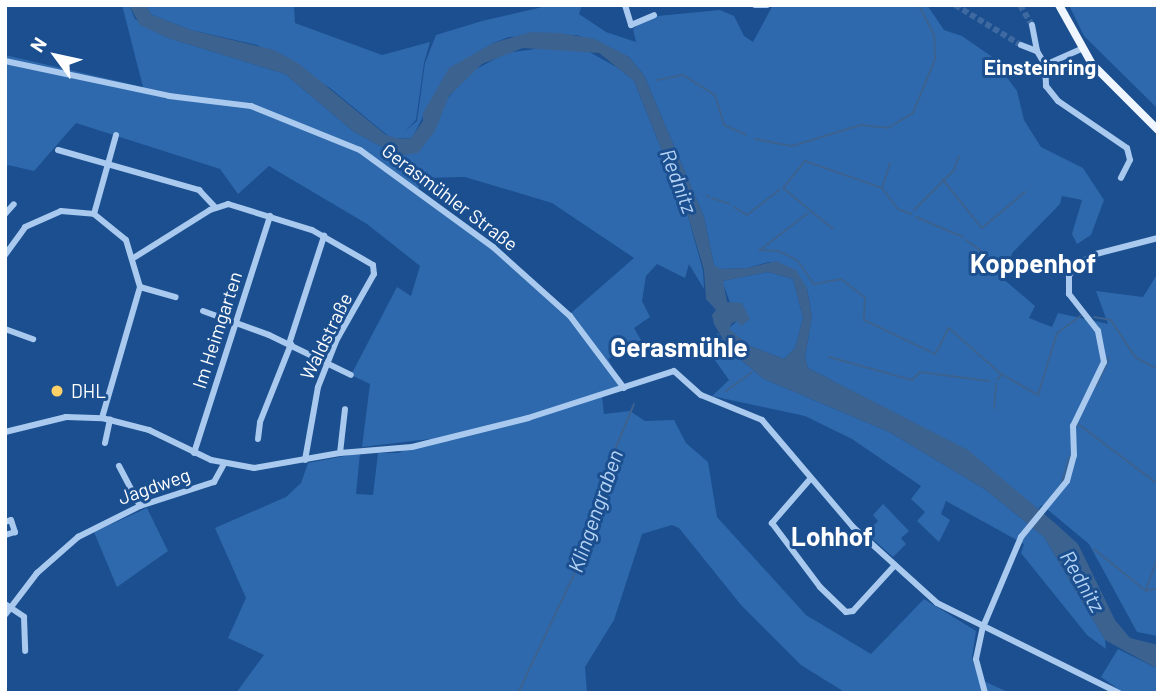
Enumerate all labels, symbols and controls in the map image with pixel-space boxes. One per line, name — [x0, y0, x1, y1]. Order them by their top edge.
north arrow — [21, 21, 91, 91]
text: N — [25, 33, 51, 56]
district label: Einsteinring — [984, 54, 1096, 80]
street label: Gerasmühler Straße — [378, 138, 522, 256]
water label: Rednitz — [655, 145, 703, 217]
district label: Koppenhof — [970, 247, 1096, 279]
street label: Im Heimgarten — [187, 269, 247, 391]
street label: Waldstraße — [295, 289, 357, 383]
district label: Gerasmühle — [610, 331, 748, 363]
place label: DHL — [71, 380, 106, 402]
marker: DHL — [49, 383, 65, 399]
water label: Klingengraben — [562, 446, 628, 576]
street label: Jagdweg — [115, 463, 193, 509]
district label: Lohhof — [791, 520, 873, 552]
water label: Rednitz — [1055, 546, 1111, 616]

